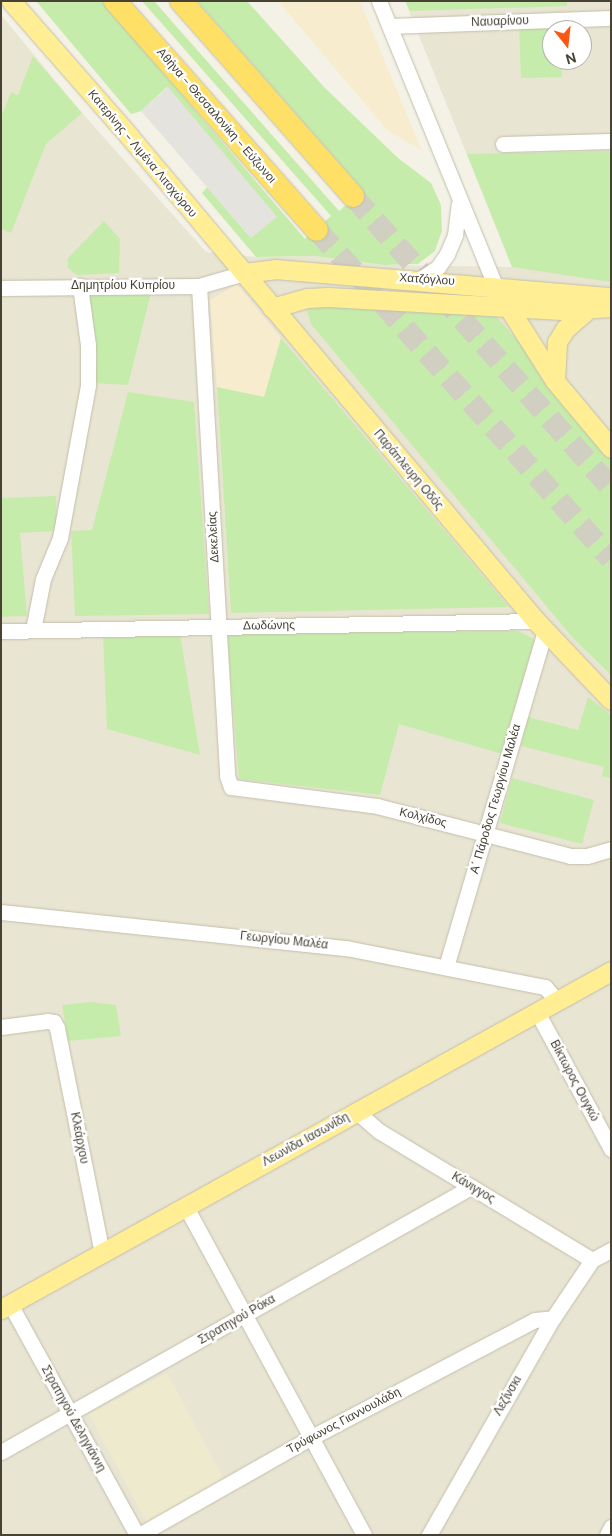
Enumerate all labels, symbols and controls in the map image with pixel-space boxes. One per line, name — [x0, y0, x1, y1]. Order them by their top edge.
street label: Ναυαρίνου — [471, 14, 529, 30]
north arrow — [542, 20, 592, 70]
street label: Αθήνα - Θεσσαλονίκη - Εύζωνοι — [153, 46, 279, 186]
text: N — [563, 48, 578, 69]
street label: Κατερίνης - Λιμένα Λιτοχώρου — [84, 87, 200, 221]
street label: Χατζόγλου — [399, 271, 455, 289]
street label: Δημητρίου Κυπρίου — [71, 279, 175, 293]
street label: Παράπλευρη Οδός — [370, 427, 446, 513]
street label: Δεκελείας — [205, 511, 223, 563]
street label: Δωδώνης — [243, 618, 295, 634]
street label: Α΄ Πάροδος Γεωργίου Μαλέα — [468, 722, 524, 876]
street label: Κολχίδος — [398, 805, 448, 831]
street label: Γεωργίου Μαλέα — [239, 929, 329, 953]
street label: Βίκτωρος Ουγκώ — [546, 1038, 602, 1124]
street label: Λεωνίδα Ιασωνίδη — [260, 1110, 352, 1170]
street label: Κλεάρχου — [67, 1111, 91, 1165]
street label: Κάνιγγος — [449, 1169, 497, 1207]
street label: Στρατηγού Ρόκα — [196, 1292, 278, 1348]
street label: Στρατηγού Δεληγιάννη — [38, 1363, 108, 1475]
street label: Λεζίνσκι — [491, 1374, 525, 1418]
street label: Τρύφωνος Γιαννουλάδη — [285, 1385, 403, 1457]

